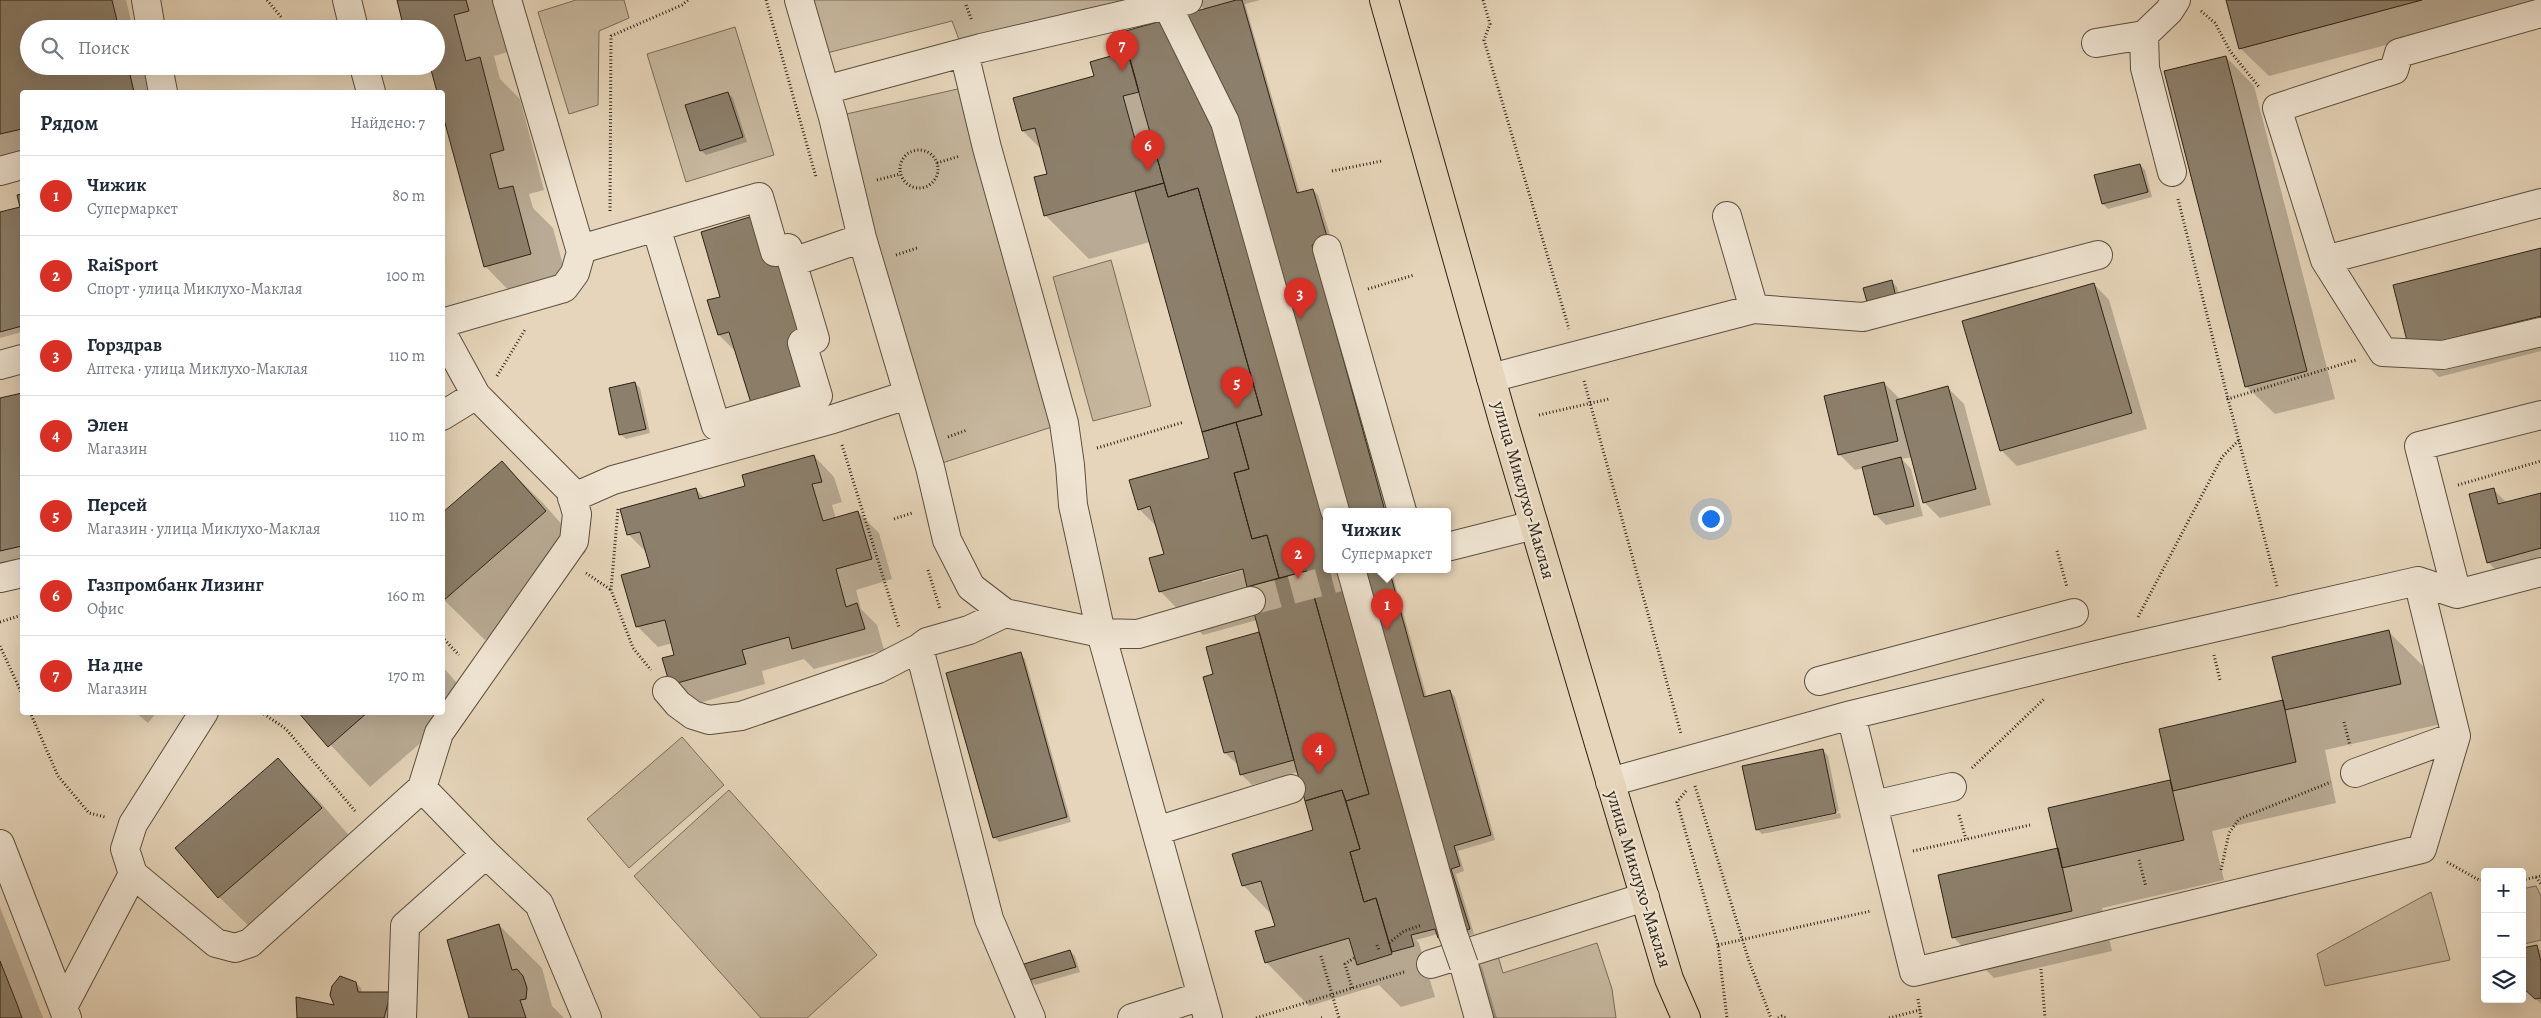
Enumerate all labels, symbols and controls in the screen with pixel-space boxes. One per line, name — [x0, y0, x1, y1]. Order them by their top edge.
search box — [20, 20, 445, 75]
pin: 7 — [1106, 30, 1138, 71]
icon: search — [38, 34, 66, 62]
text: Поиск — [78, 35, 130, 61]
text: Рядом — [40, 109, 98, 137]
text: Найдено: 7 — [350, 112, 425, 134]
pin: 6 — [1132, 130, 1164, 171]
text: Чижик — [87, 172, 147, 198]
text: 1 — [53, 185, 59, 207]
text: 80 m — [392, 185, 425, 207]
text: Супермаркет — [87, 198, 178, 220]
text: RaiSport — [87, 252, 158, 278]
text: 2 — [52, 265, 60, 287]
text: 100 m — [386, 265, 425, 287]
text: Спорт · улица Миклухо-Маклая — [87, 278, 303, 300]
pin: 3 — [1284, 278, 1316, 319]
text: Горздрав — [87, 332, 162, 358]
text: 3 — [53, 345, 59, 367]
text: 110 m — [389, 345, 425, 367]
text: Аптека · улица Миклухо-Маклая — [87, 358, 308, 380]
pin: 5 — [1221, 367, 1253, 408]
street label: улица Миклухо-Маклая — [1487, 397, 1561, 582]
text: Элен — [87, 412, 128, 438]
text: 4 — [52, 425, 60, 447]
text: 110 m — [389, 425, 425, 447]
text: Магазин — [87, 438, 147, 460]
text: Персей — [87, 492, 147, 518]
text: 5 — [53, 505, 59, 527]
text: 110 m — [389, 505, 425, 527]
your location — [1698, 506, 1724, 532]
popup — [1323, 508, 1451, 573]
text: Чижик — [1342, 517, 1401, 543]
text: Магазин · улица Миклухо-Маклая — [87, 518, 321, 540]
pin: 2 — [1282, 538, 1314, 579]
text: Супермаркет — [1342, 543, 1432, 565]
text: Газпромбанк Лизинг — [87, 572, 264, 598]
text: 6 — [52, 585, 60, 607]
text: 160 m — [387, 585, 425, 607]
pin: 1 — [1371, 589, 1403, 630]
text: Офис — [87, 598, 124, 620]
text: На дне — [87, 652, 143, 678]
text: 7 — [53, 665, 59, 687]
text: 170 m — [388, 665, 425, 687]
text: Магазин — [87, 678, 147, 700]
pin: 4 — [1303, 733, 1335, 774]
street label: улица Миклухо-Маклая — [1600, 787, 1677, 971]
map controls — [2481, 868, 2526, 1003]
button: + — [2481, 868, 2526, 913]
button: − — [2481, 913, 2526, 958]
button: layers — [2481, 958, 2526, 1003]

